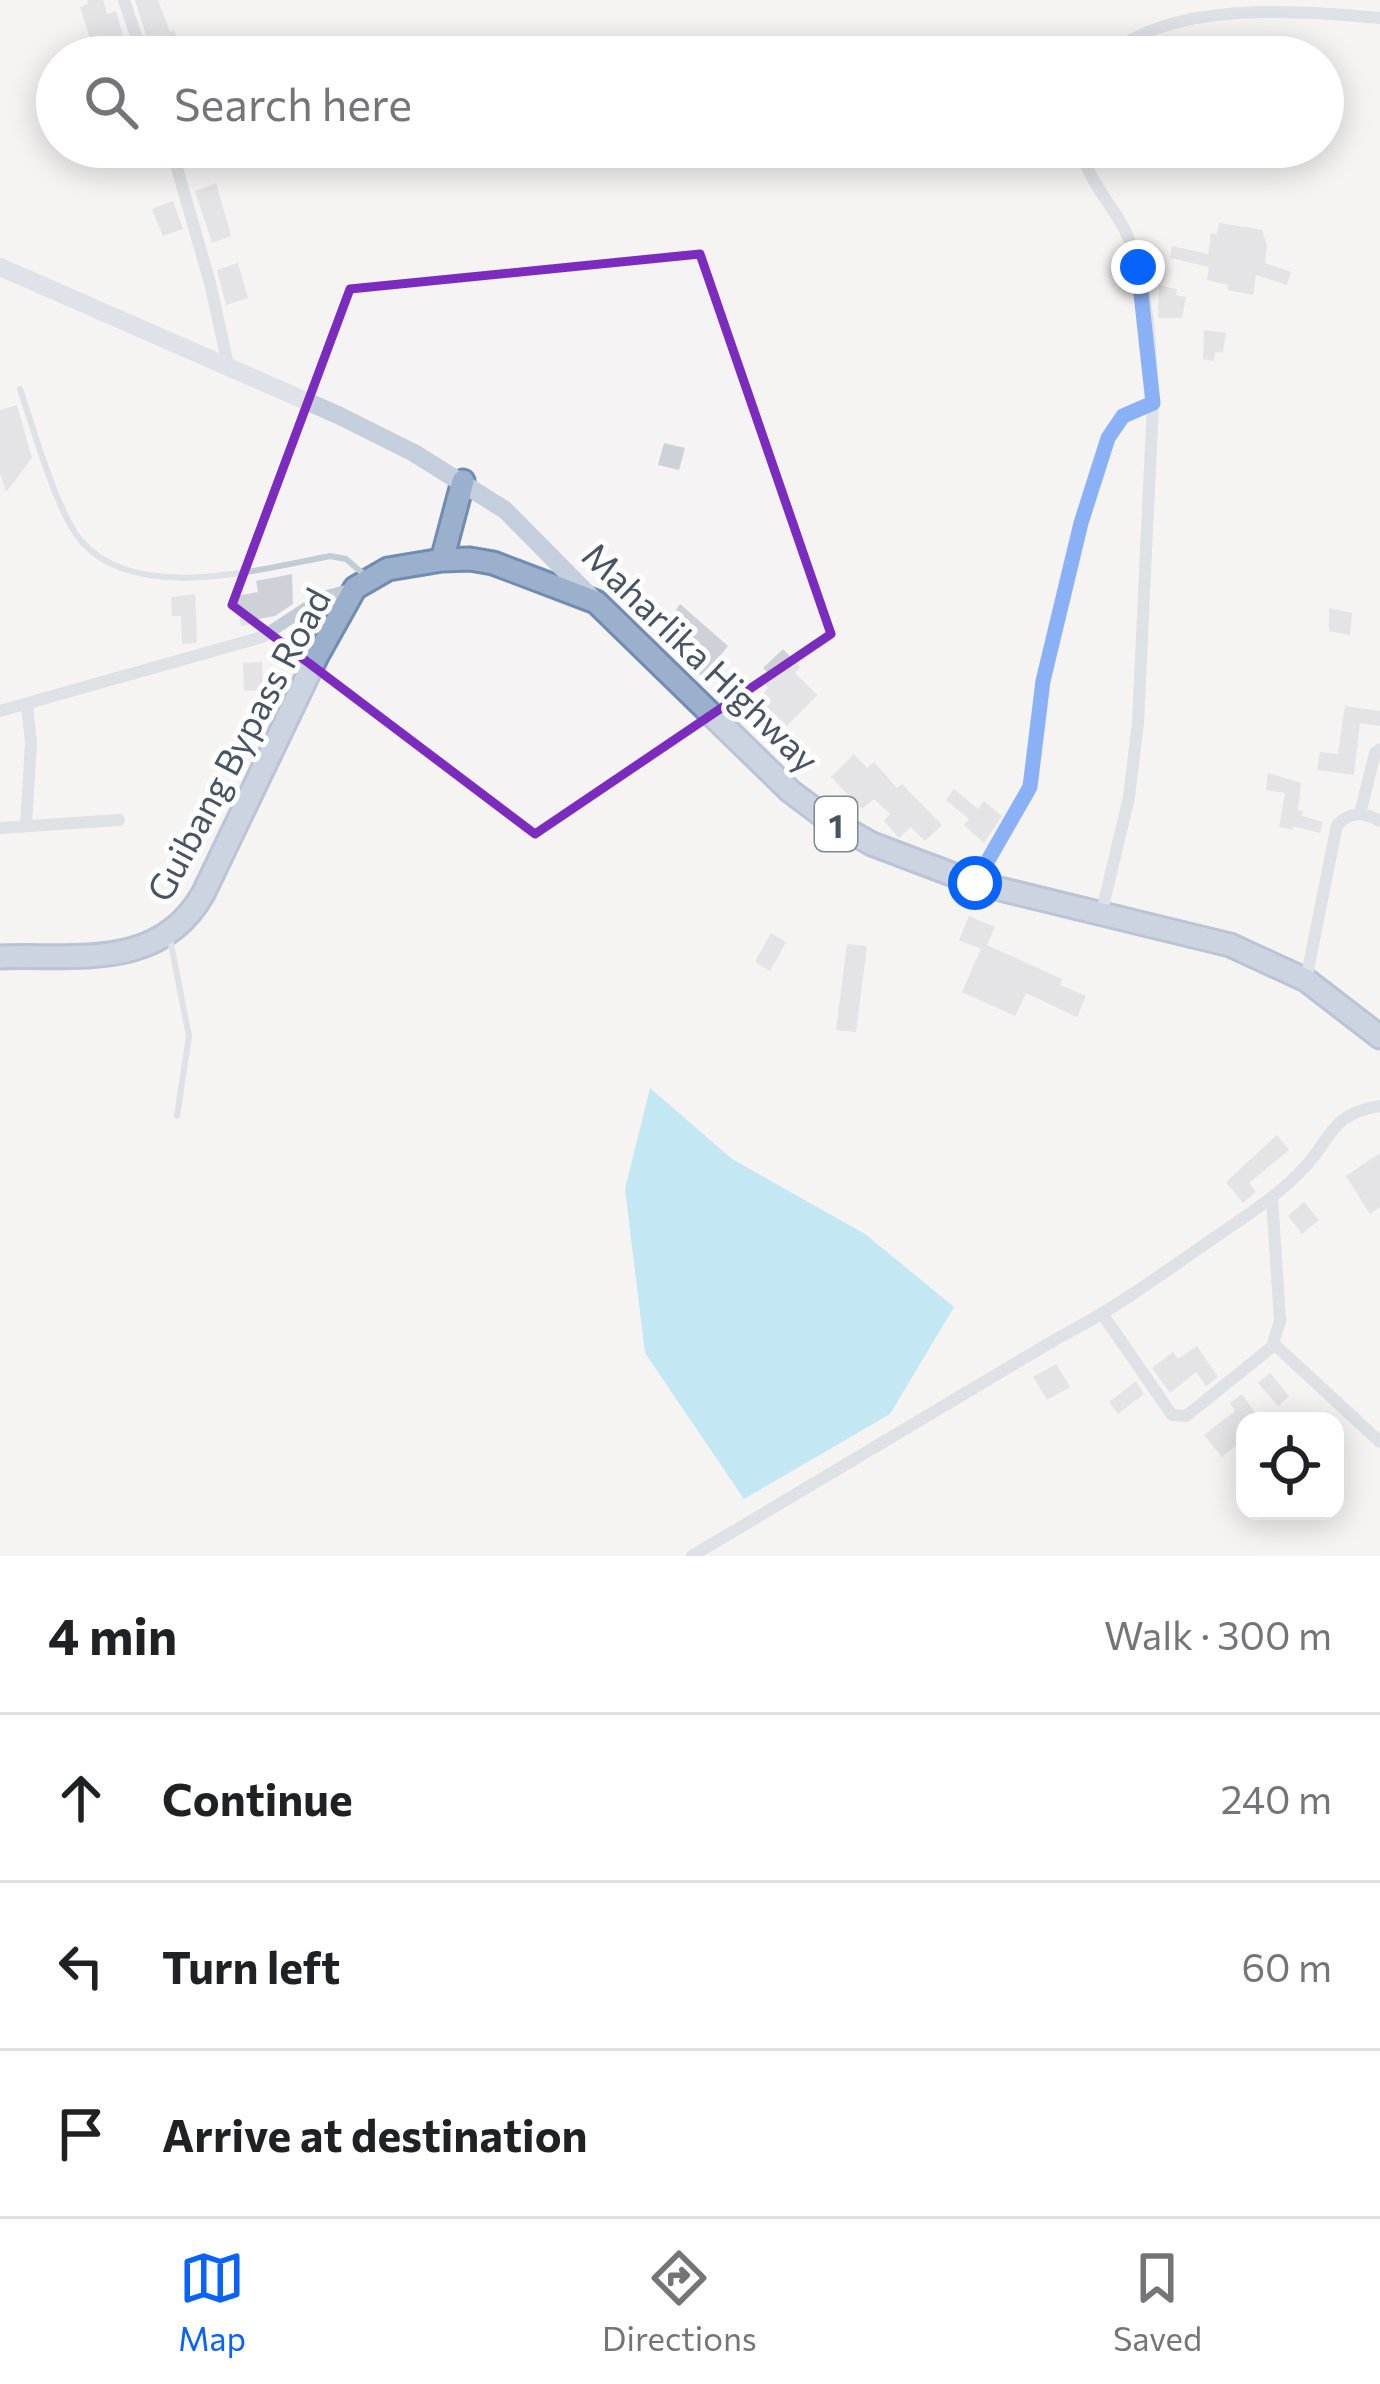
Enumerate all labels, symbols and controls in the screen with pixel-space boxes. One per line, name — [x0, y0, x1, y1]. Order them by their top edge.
search box — [36, 36, 1344, 168]
icon: search — [78, 69, 144, 135]
text: Search here — [174, 75, 412, 130]
route end — [1111, 240, 1165, 294]
street label: Maharlika Highway — [575, 532, 829, 780]
street label: Guibang Bypass Road — [136, 580, 338, 908]
road number: 1 — [815, 797, 857, 851]
route start — [948, 856, 1002, 910]
map controls — [1236, 1412, 1344, 1520]
button: locate — [1236, 1412, 1344, 1520]
text: 4 min — [48, 1603, 177, 1666]
text: Walk · 300 m — [1104, 1610, 1332, 1658]
icon: ahead — [48, 1765, 114, 1831]
text: Continue — [162, 1770, 353, 1825]
text: 240 m — [1221, 1774, 1332, 1822]
icon: left — [48, 1933, 114, 1999]
text: Turn left — [162, 1938, 340, 1993]
text: 60 m — [1241, 1942, 1332, 1990]
icon: arrive — [48, 2101, 114, 2167]
text: Arrive at destination — [162, 2106, 588, 2161]
tab: Map — [178, 2245, 246, 2358]
tab: Directions — [602, 2245, 757, 2358]
tab: Saved — [1113, 2245, 1202, 2358]

